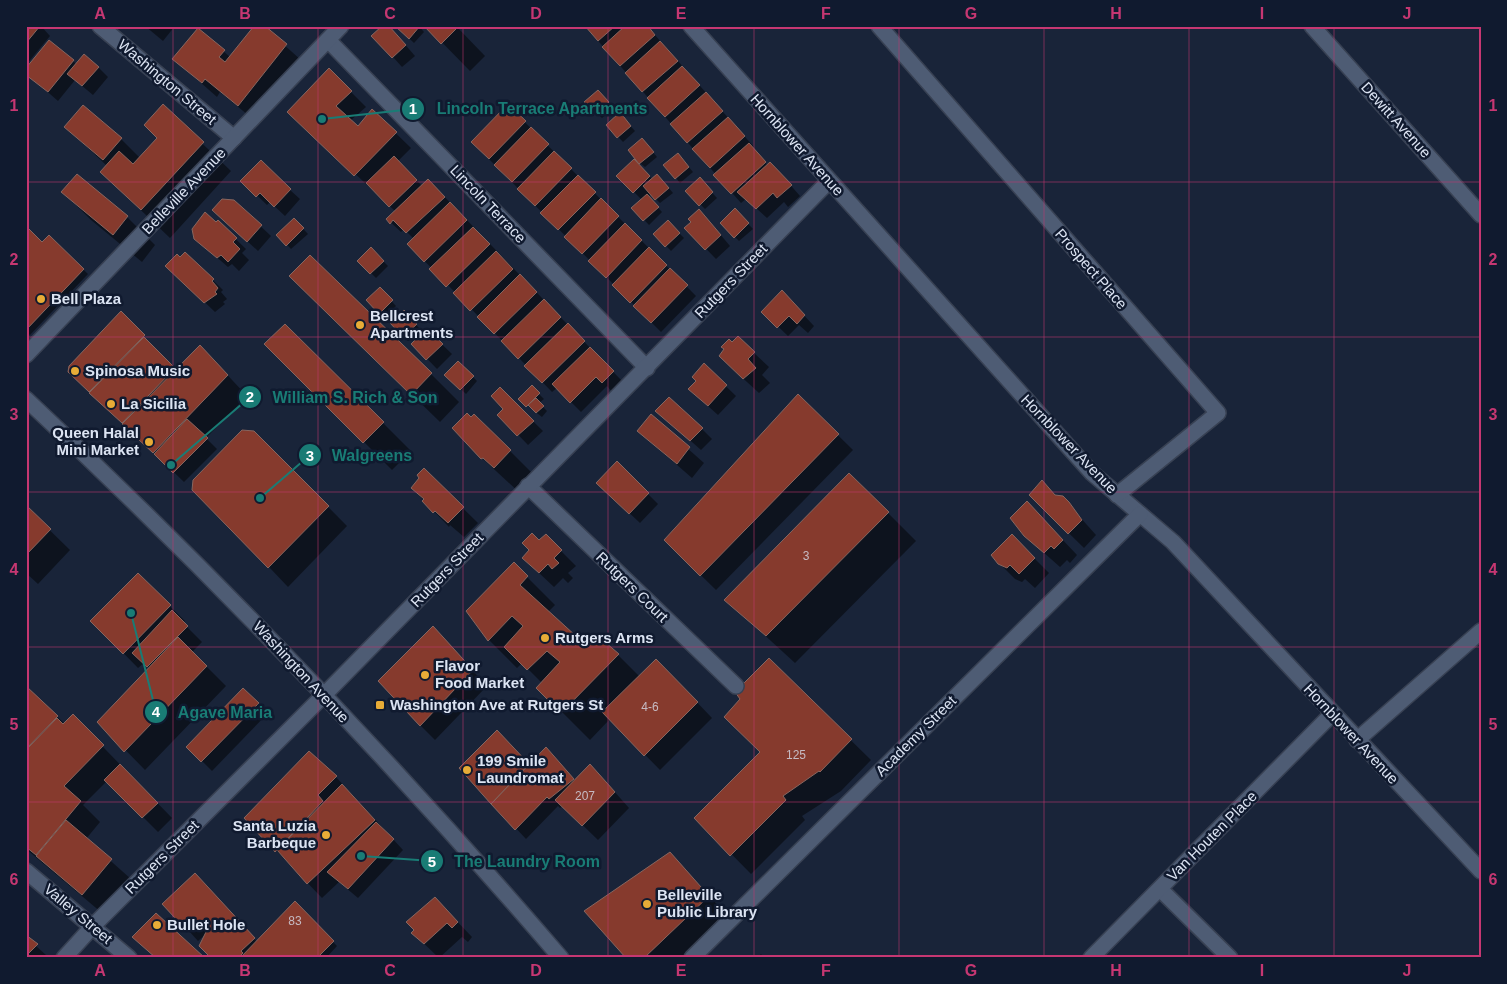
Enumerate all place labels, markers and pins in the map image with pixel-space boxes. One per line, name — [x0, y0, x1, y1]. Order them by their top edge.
callout: Lincoln Terrace Apartments — [401, 93, 657, 124]
place label: Bell Plaza — [51, 290, 122, 307]
marker: Bell Plaza — [35, 293, 47, 305]
place label: Bellcrest Apartments — [370, 307, 453, 341]
marker: Bellcrest Apartments — [354, 319, 366, 331]
place label: Spinosa Music — [85, 362, 190, 379]
marker: Spinosa Music — [69, 365, 81, 377]
callout: William S. Rich & Son — [238, 382, 448, 413]
place label: La Sicilia — [121, 395, 187, 412]
marker: La Sicilia — [105, 398, 117, 410]
place label: Queen Halal Mini Market — [52, 424, 139, 458]
marker: Queen Halal Mini Market — [143, 436, 155, 448]
callout: Walgreens — [297, 440, 423, 471]
place label: Rutgers Arms — [555, 629, 654, 646]
marker: Rutgers Arms — [539, 632, 551, 644]
place label: Flavor Food Market — [435, 657, 524, 691]
marker: Flavor Food Market — [419, 669, 431, 681]
place label: Washington Ave at Rutgers St — [390, 696, 603, 713]
callout: Agave Maria — [143, 697, 282, 728]
marker: Washington Ave at Rutgers St — [374, 699, 386, 711]
place label: 199 Smile Laundromat — [477, 752, 564, 786]
marker: 199 Smile Laundromat — [461, 764, 473, 776]
place label: Santa Luzia Barbeque — [233, 817, 317, 851]
marker: Santa Luzia Barbeque — [320, 829, 332, 841]
callout: The Laundry Room — [419, 846, 610, 877]
place label: Belleville Public Library — [657, 886, 758, 920]
marker: Belleville Public Library — [641, 898, 653, 910]
place label: Bullet Hole — [167, 916, 245, 933]
marker: Bullet Hole — [151, 919, 163, 931]

